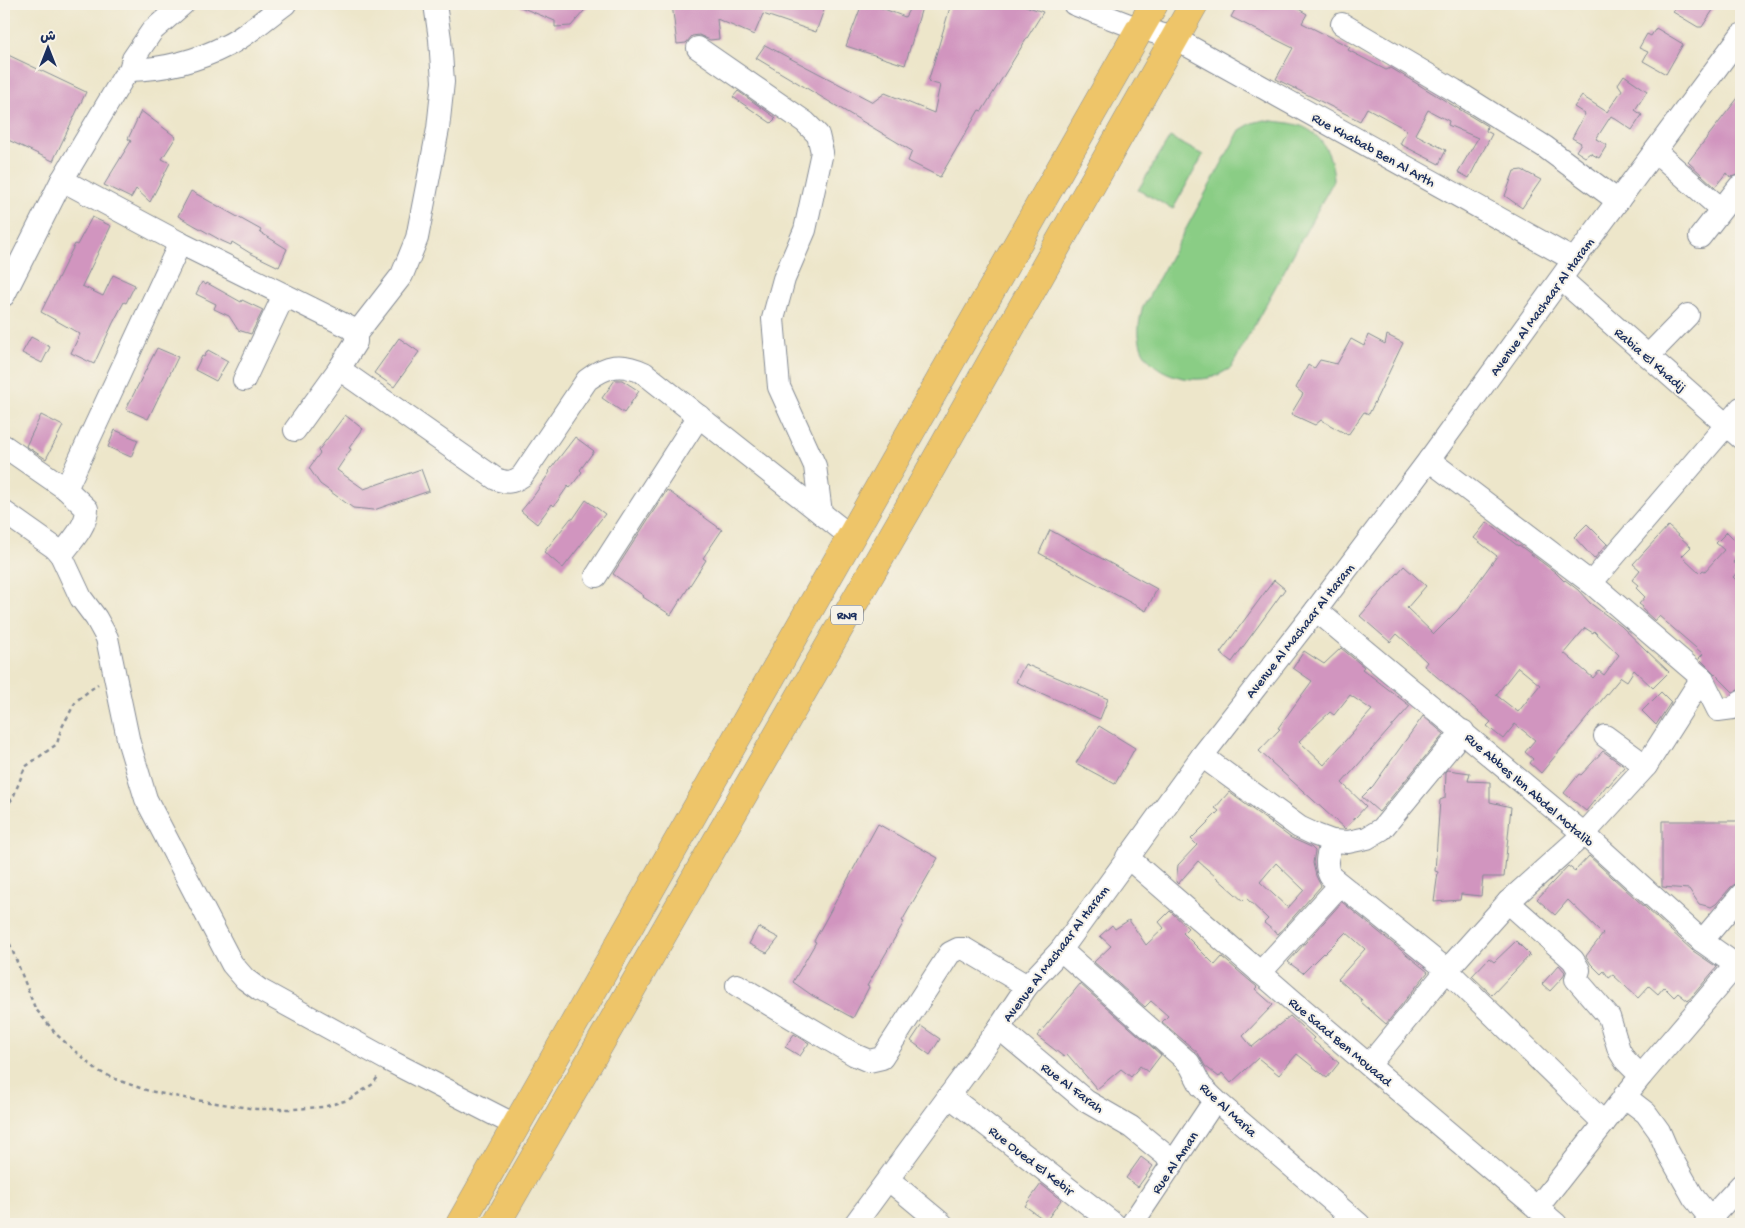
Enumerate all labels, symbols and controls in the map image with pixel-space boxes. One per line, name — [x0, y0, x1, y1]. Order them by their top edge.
north arrow — [22, 22, 72, 72]
text: ش — [40, 29, 56, 46]
street label: Rue Khabab Ben Al Arth — [1308, 110, 1438, 192]
street label: Avenue Al Machaar Al Haram — [1487, 235, 1599, 380]
street label: Rabia El Khadij — [1610, 325, 1689, 397]
street label: Avenue Al Machaar Al Haram — [1243, 561, 1359, 702]
road number: RN9 — [831, 606, 863, 624]
street label: Rue Abbes Ibn Abdel Motalib — [1460, 730, 1597, 852]
street label: Avenue Al Machaar Al Haram — [1000, 883, 1114, 1026]
street label: Rue Saad Ben Mouaad — [1284, 995, 1396, 1092]
street label: Rue Al Farah — [1037, 1060, 1107, 1118]
street label: Rue Al Maria — [1195, 1080, 1260, 1143]
street label: Rue Oued El Kebir — [984, 1123, 1077, 1201]
street label: Rue Al Aman — [1149, 1129, 1203, 1198]

